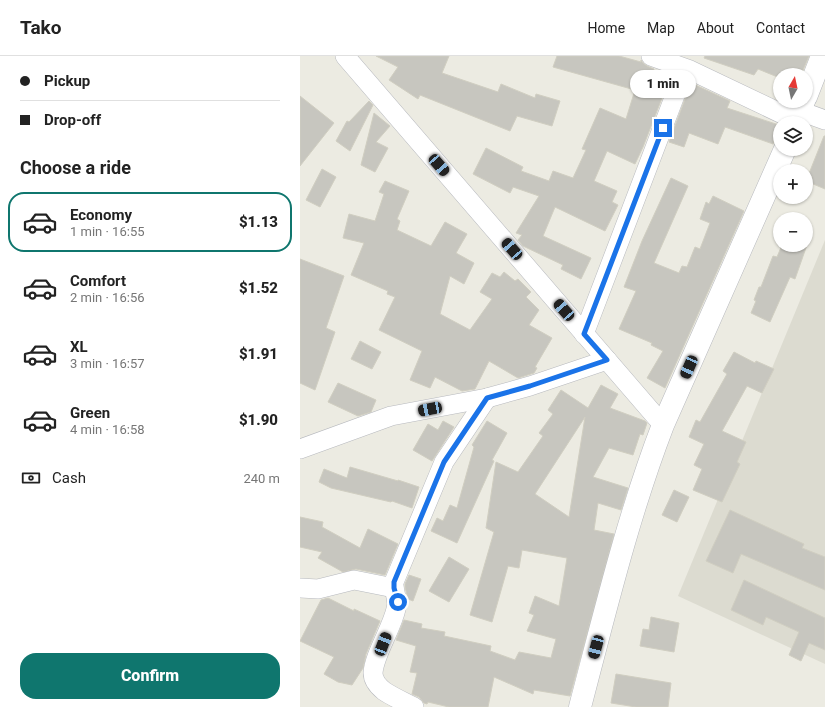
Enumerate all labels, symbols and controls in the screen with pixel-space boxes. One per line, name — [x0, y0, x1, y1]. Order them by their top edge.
text: Tako — [20, 16, 61, 39]
text: Home — [587, 20, 625, 36]
text: Map — [647, 20, 675, 36]
text: About — [697, 20, 734, 36]
text: Contact — [756, 20, 805, 36]
north arrow — [773, 68, 813, 108]
map controls — [773, 68, 813, 252]
callout: 1 min — [630, 70, 696, 98]
text: Pickup — [44, 72, 90, 90]
text: 1 min — [647, 76, 679, 91]
text: Drop-off — [44, 111, 101, 129]
button: layers — [773, 116, 813, 156]
route end — [654, 119, 672, 137]
car — [427, 152, 451, 178]
text: Choose a ride — [20, 157, 131, 178]
button: + — [773, 164, 813, 204]
icon: car — [22, 204, 58, 240]
text: Economy — [70, 206, 132, 224]
button: − — [773, 212, 813, 252]
text: $1.13 — [239, 213, 278, 231]
text: 1 min · 16:55 — [70, 224, 145, 239]
car — [500, 236, 524, 262]
icon: car — [22, 270, 58, 306]
text: Comfort — [70, 272, 126, 290]
text: $1.52 — [239, 279, 278, 297]
text: 2 min · 16:56 — [70, 290, 145, 305]
car — [552, 297, 576, 323]
icon: car — [22, 336, 58, 372]
text: XL — [70, 338, 88, 356]
text: $1.91 — [239, 345, 278, 363]
car — [679, 354, 699, 380]
text: 3 min · 16:57 — [70, 356, 145, 371]
car — [417, 401, 443, 417]
icon: car — [22, 402, 58, 438]
text: Green — [70, 404, 110, 422]
text: $1.90 — [239, 411, 278, 429]
text: 4 min · 16:58 — [70, 422, 145, 437]
icon: cash — [20, 467, 42, 489]
text: Cash — [52, 469, 86, 487]
text: 240 m — [243, 471, 280, 486]
route start — [389, 593, 407, 611]
car — [373, 631, 393, 657]
car — [587, 634, 605, 660]
button: Confirm — [20, 653, 280, 699]

